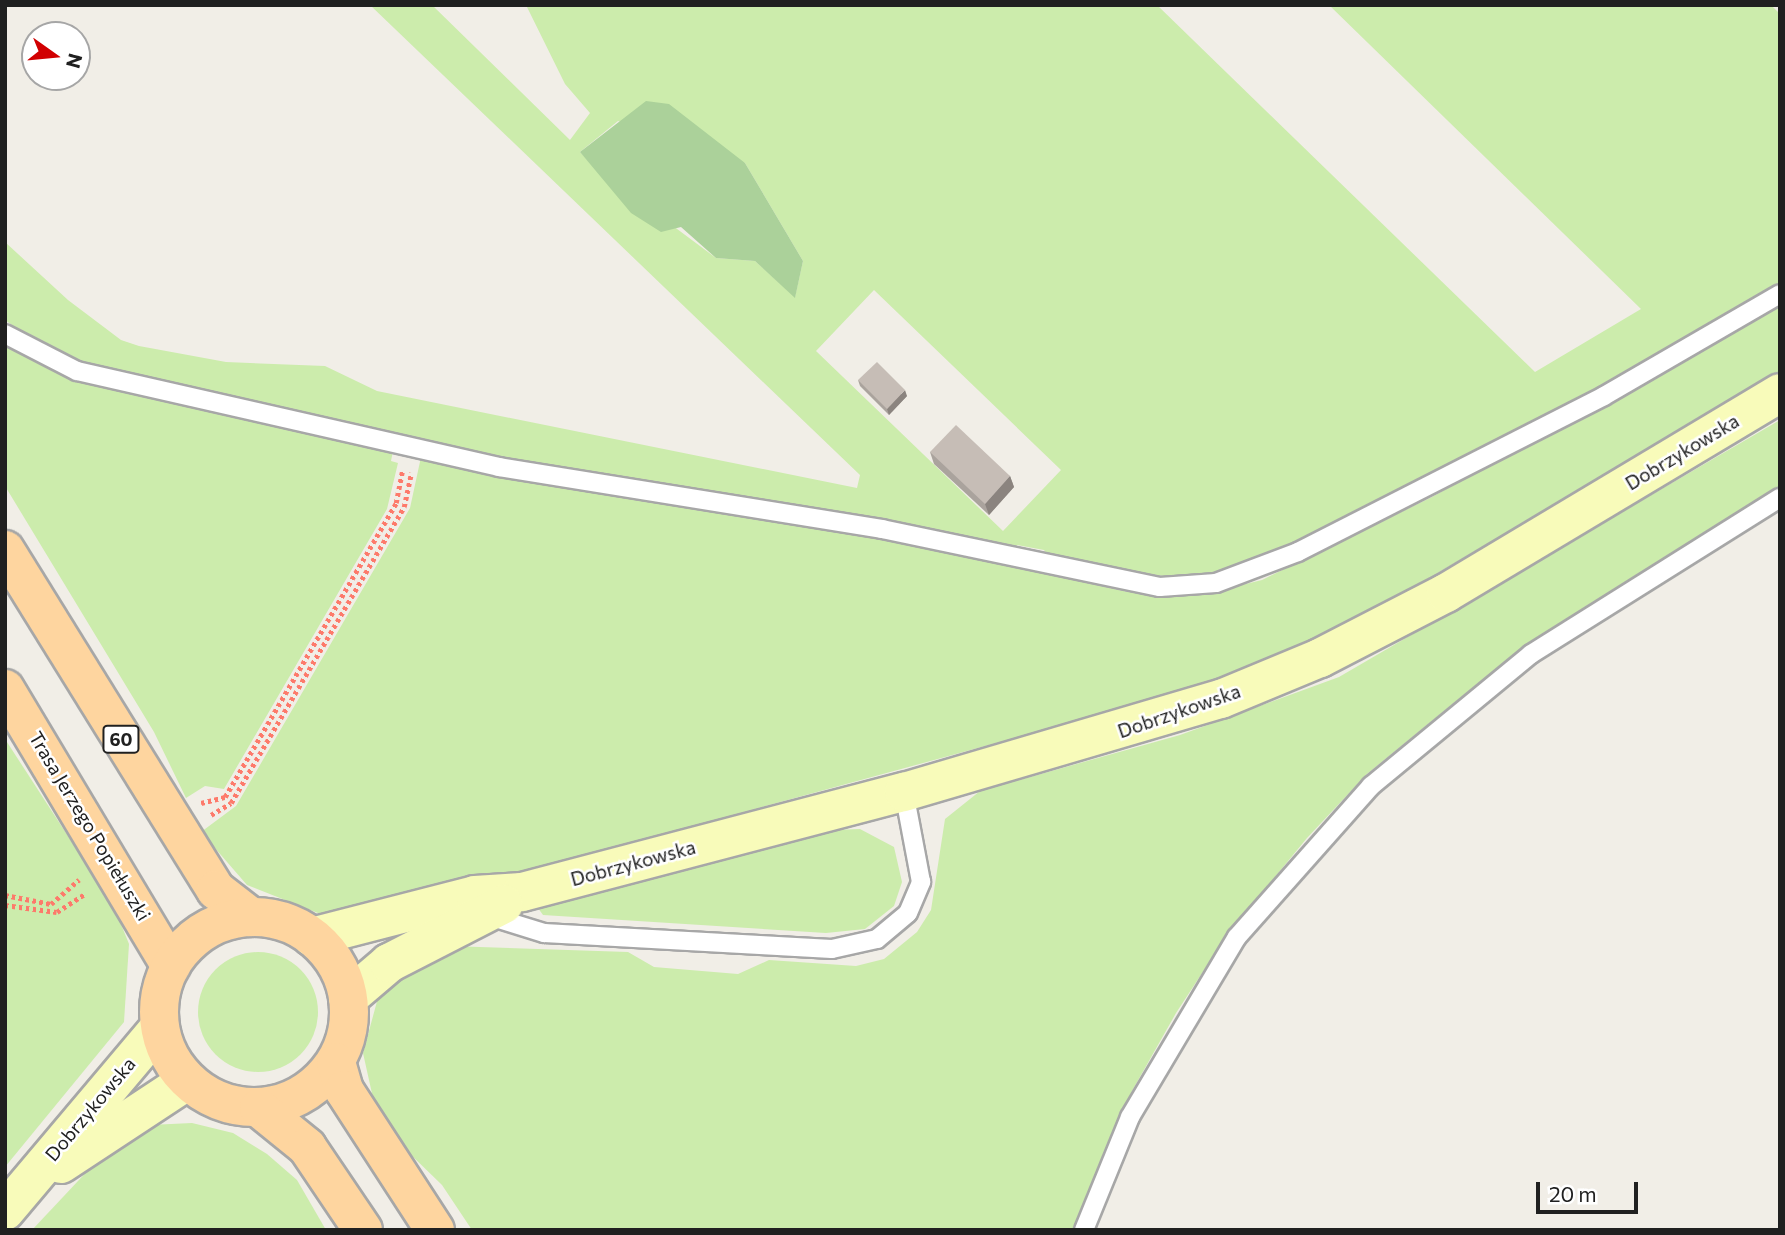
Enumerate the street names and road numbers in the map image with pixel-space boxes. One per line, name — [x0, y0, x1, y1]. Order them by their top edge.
street label: Dobrzykowska — [1621, 409, 1743, 495]
street label: Dobrzykowska — [1115, 679, 1243, 743]
road number: 60 — [102, 724, 140, 754]
street label: Trasa Jerzego Popiełuszki — [24, 727, 156, 925]
street label: Dobrzykowska — [568, 835, 698, 891]
street label: Dobrzykowska — [40, 1053, 140, 1165]

